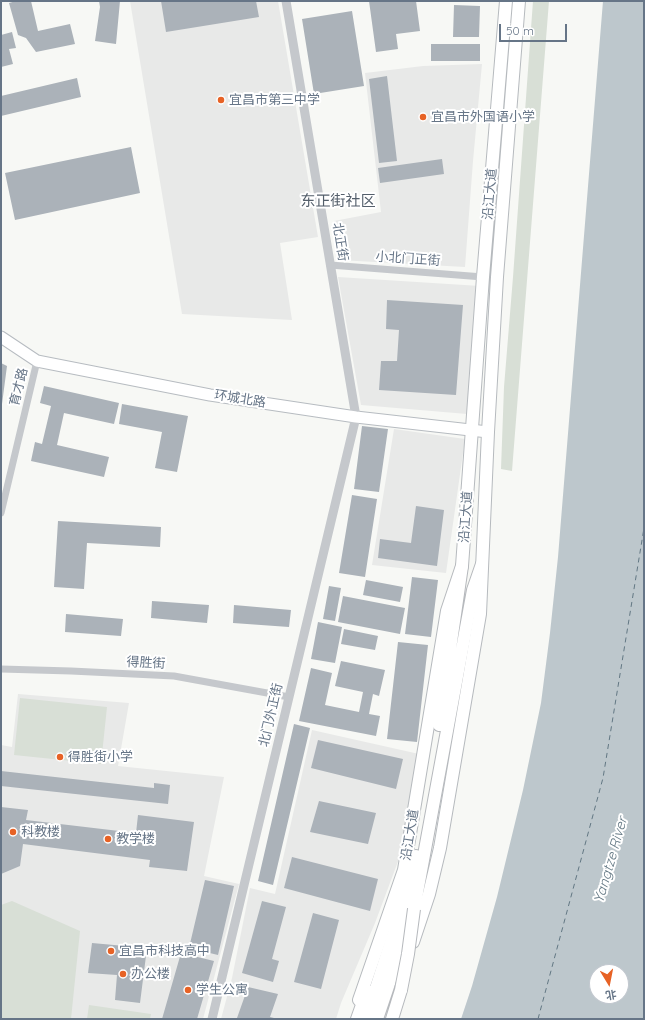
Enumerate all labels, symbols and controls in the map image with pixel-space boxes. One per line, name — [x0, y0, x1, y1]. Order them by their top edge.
scale bar — [501, 16, 569, 42]
text: 50 m — [506, 23, 534, 38]
place label: 宜昌市第三中学 — [229, 92, 320, 108]
marker: 宜昌市第三中学 — [216, 95, 226, 105]
place label: 宜昌市外国语小学 — [431, 109, 535, 125]
marker: 宜昌市外国语小学 — [418, 112, 428, 122]
street label: 沿江大道 — [480, 167, 500, 221]
district label: 东正街社区 — [301, 192, 375, 210]
street label: 北正街 — [329, 222, 351, 262]
street label: 小北门正街 — [375, 249, 441, 269]
street label: 育才路 — [7, 366, 31, 408]
street label: 环城北路 — [213, 387, 267, 411]
street label: 沿江大道 — [456, 491, 476, 543]
street label: 得胜街 — [126, 654, 166, 672]
street label: 北门外正街 — [256, 682, 286, 748]
place label: 得胜街小学 — [68, 749, 133, 765]
marker: 得胜街小学 — [55, 752, 65, 762]
street label: 沿江大道 — [398, 808, 422, 862]
water label: Yangtze River — [591, 815, 631, 905]
place label: 科教楼 — [21, 824, 60, 840]
marker: 科教楼 — [8, 827, 18, 837]
place label: 教学楼 — [116, 831, 155, 847]
marker: 教学楼 — [103, 834, 113, 844]
place label: 宜昌市科技高中 — [119, 943, 210, 959]
marker: 宜昌市科技高中 — [106, 946, 116, 956]
north arrow — [589, 964, 629, 1004]
place label: 办公楼 — [131, 966, 170, 982]
marker: 办公楼 — [118, 969, 128, 979]
place label: 学生公寓 — [196, 982, 248, 998]
marker: 学生公寓 — [183, 985, 193, 995]
text: 北 — [604, 987, 618, 1003]

